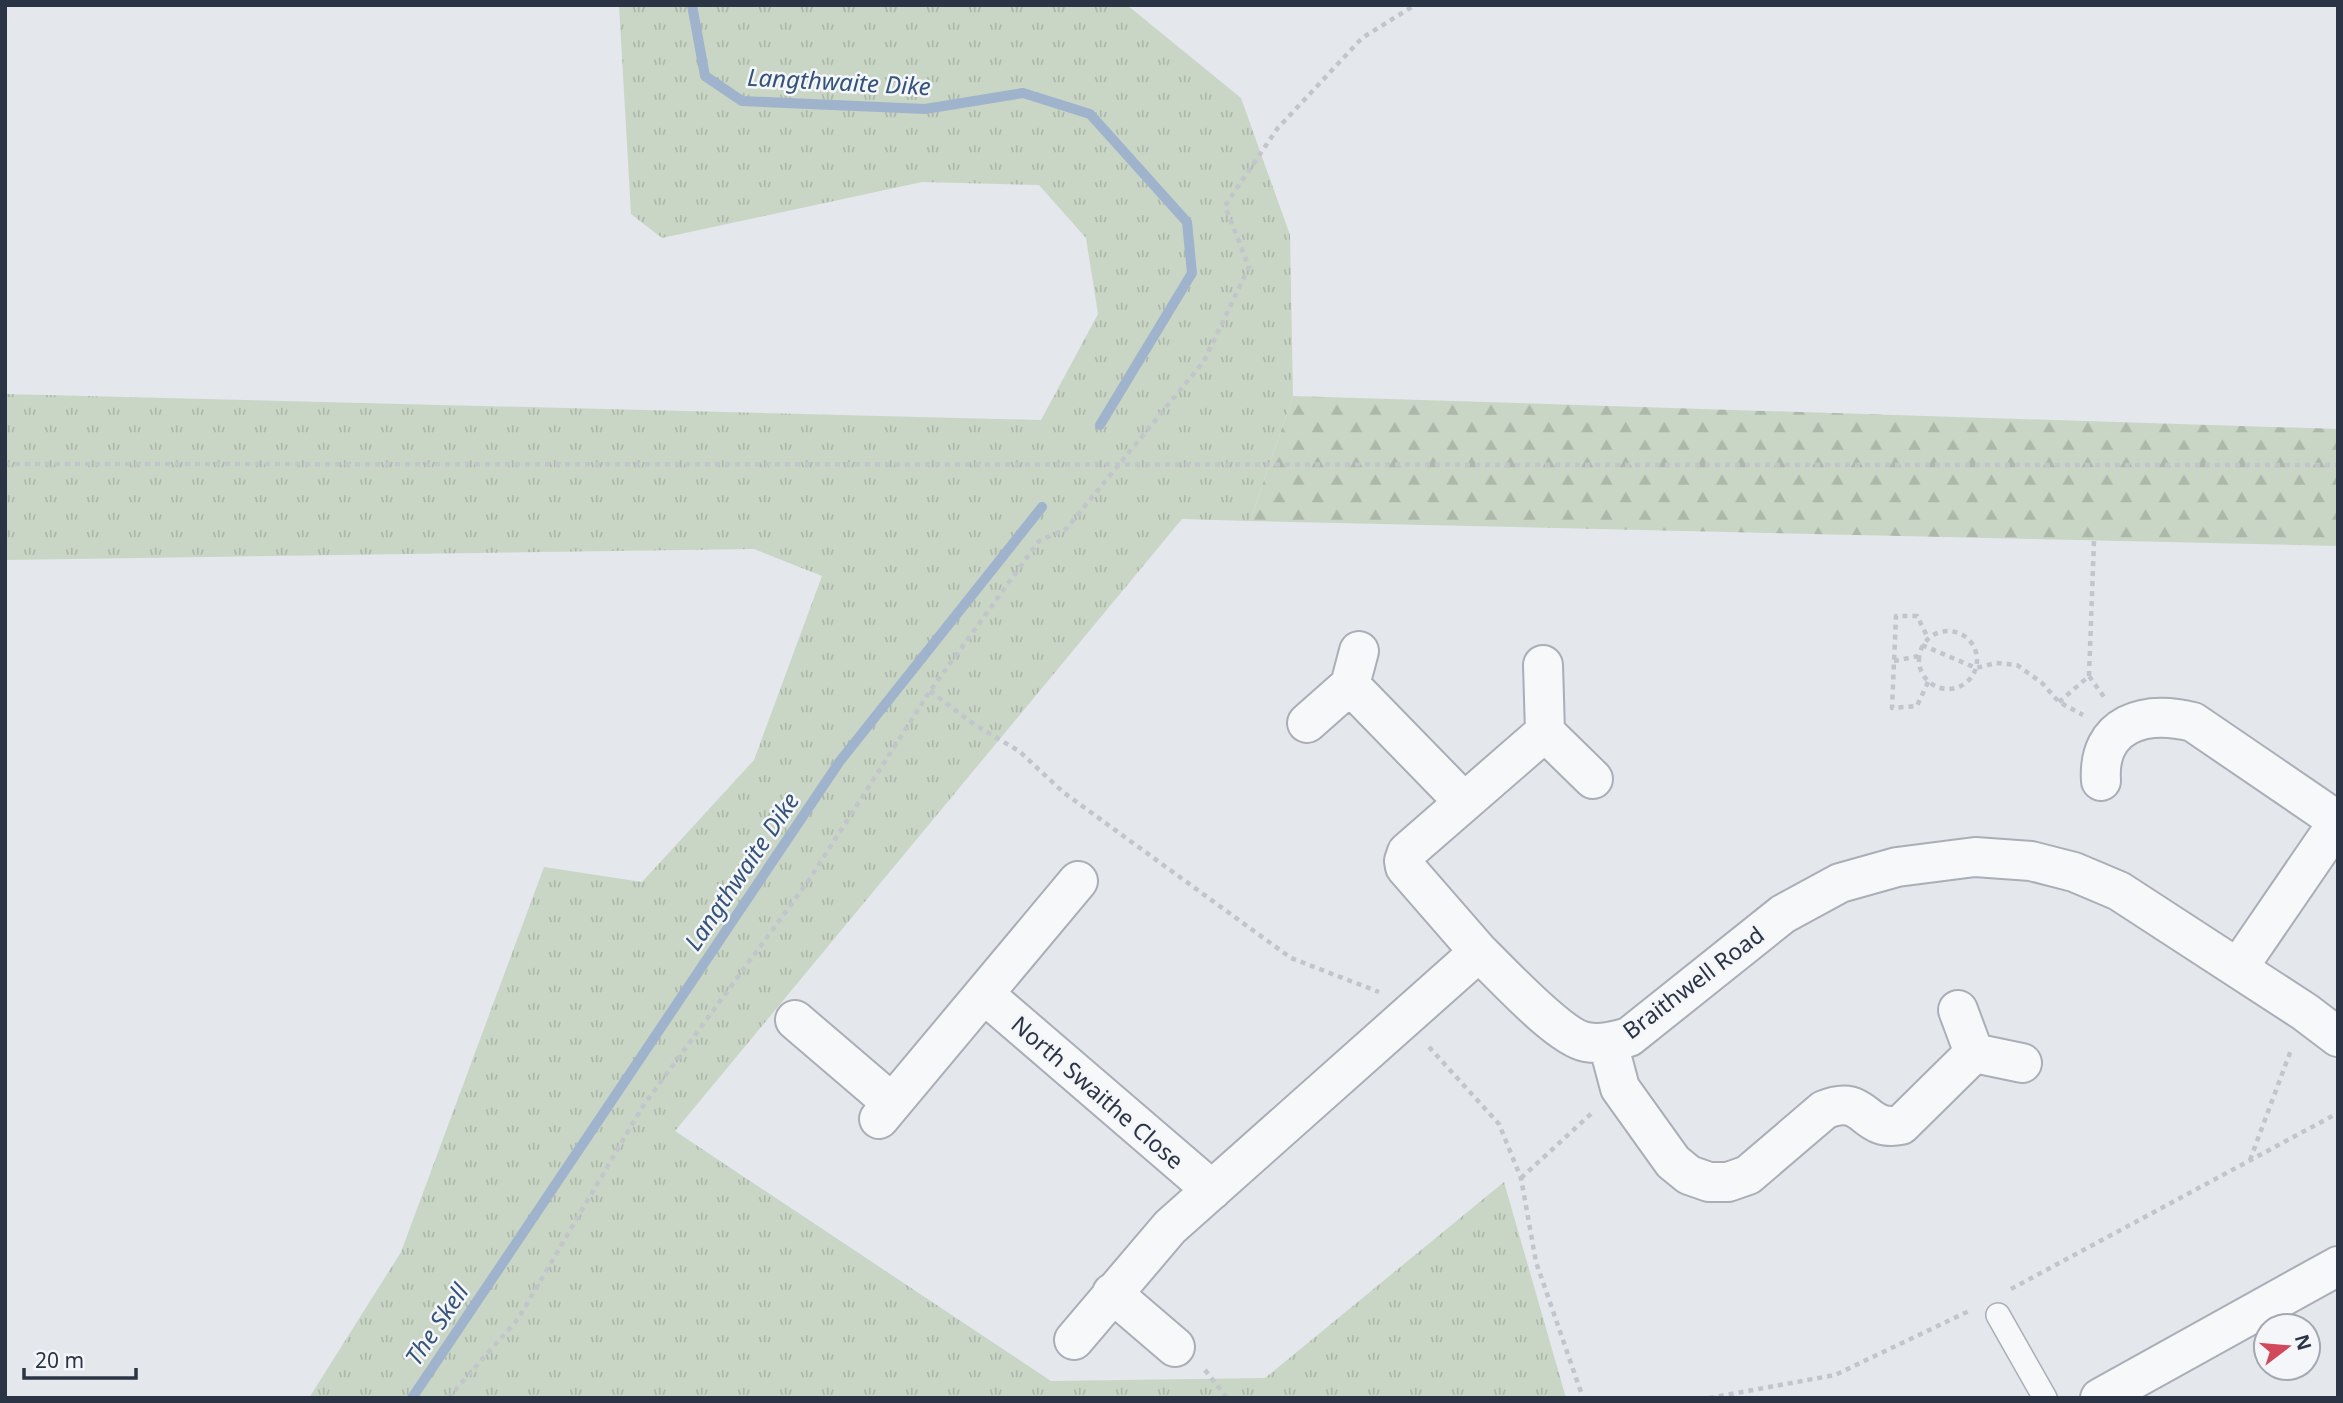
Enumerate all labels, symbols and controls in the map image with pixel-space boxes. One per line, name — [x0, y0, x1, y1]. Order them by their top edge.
water label: Langthwaite Dike — [746, 60, 932, 102]
water label: Langthwaite Dike — [676, 786, 806, 956]
street label: Braithwell Road — [1616, 918, 1770, 1046]
street label: North Swaithe Close — [1005, 1008, 1191, 1176]
water label: The Skell — [397, 1276, 476, 1371]
north arrow — [2252, 1312, 2322, 1382]
text: N — [2289, 1331, 2318, 1353]
scale bar — [24, 1336, 136, 1380]
text: 20 m — [35, 1346, 84, 1374]

